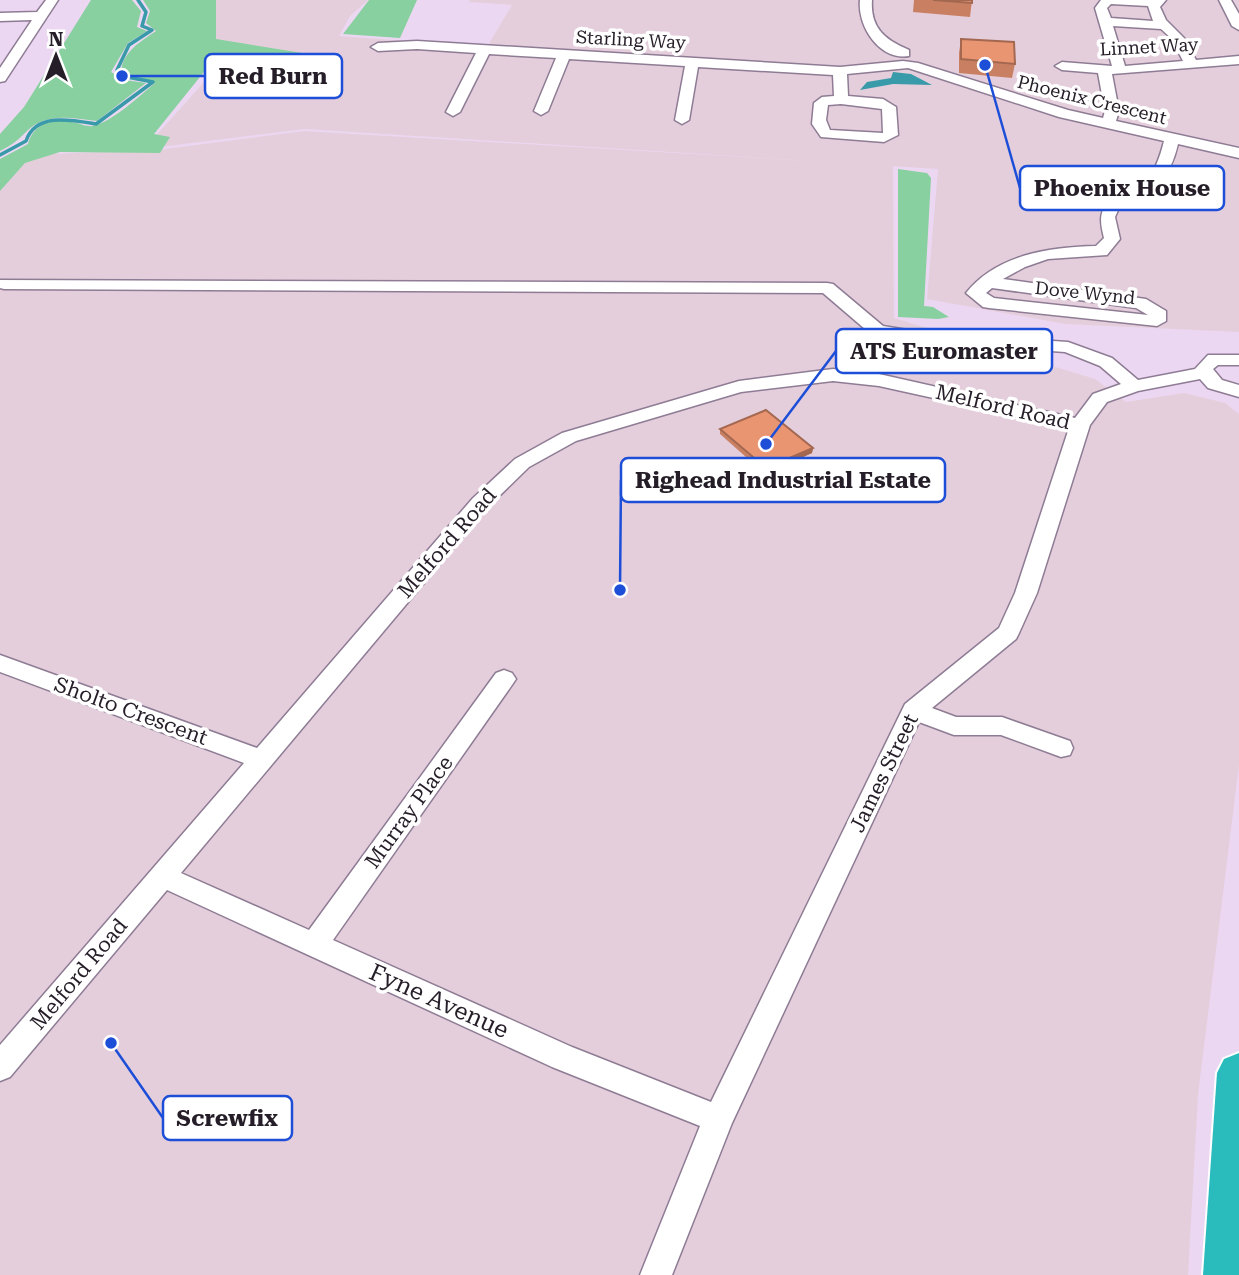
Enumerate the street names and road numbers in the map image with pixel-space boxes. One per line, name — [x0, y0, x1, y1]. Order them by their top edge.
street label: Starling Way — [576, 26, 687, 53]
street label: Linnet Way — [1099, 33, 1199, 60]
street label: Phoenix Crescent — [1015, 71, 1169, 128]
street label: Dove Wynd — [1034, 277, 1137, 308]
street label: Melford Road — [933, 380, 1073, 434]
street label: Melford Road — [393, 483, 501, 603]
street label: Sholto Crescent — [51, 672, 211, 750]
street label: James Street — [845, 710, 923, 836]
street label: Murray Place — [360, 751, 458, 873]
street label: Melford Road — [26, 913, 133, 1034]
street label: Fyne Avenue — [365, 958, 513, 1044]

